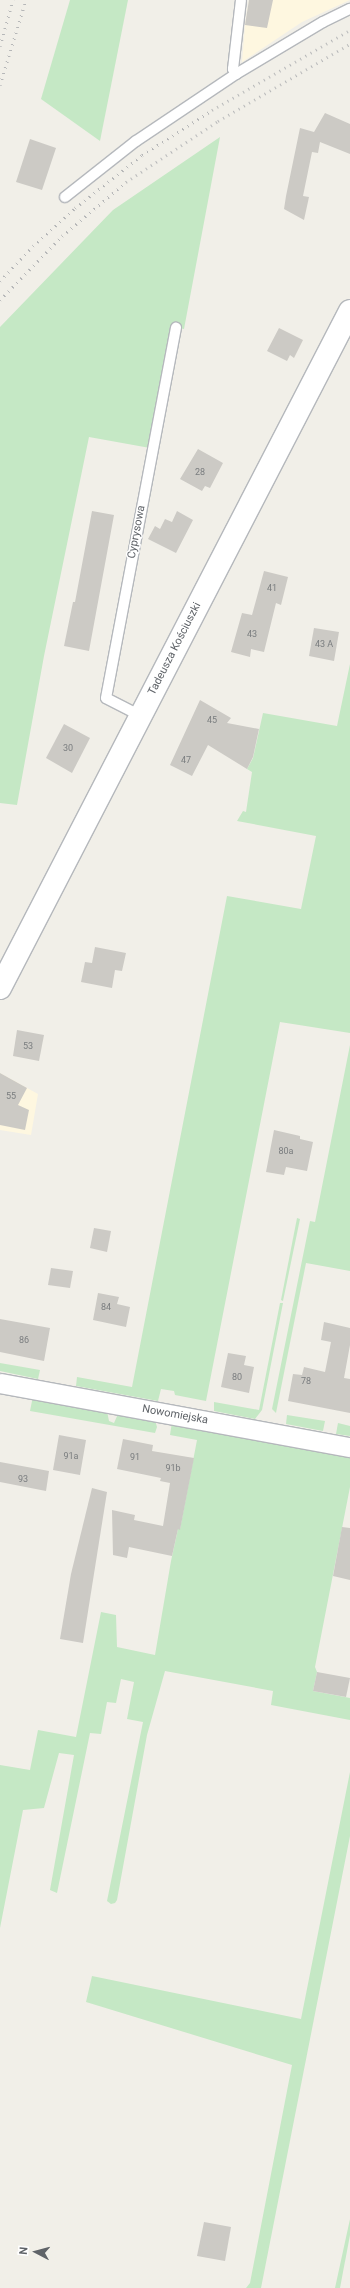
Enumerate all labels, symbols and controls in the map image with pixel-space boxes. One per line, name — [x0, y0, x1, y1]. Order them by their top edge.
house number: 28 — [195, 467, 205, 477]
street label: Cyprysowa — [125, 504, 149, 560]
house number: 41 — [267, 583, 277, 593]
street label: Tadeusza Kościuszki — [146, 600, 204, 698]
house number: 43 — [247, 629, 257, 639]
house number: 43 A — [315, 639, 333, 649]
house number: 45 — [207, 715, 217, 725]
house number: 30 — [63, 743, 73, 753]
house number: 47 — [181, 755, 191, 765]
house number: 53 — [23, 1041, 33, 1051]
house number: 55 — [6, 1091, 16, 1101]
house number: 80a — [278, 1146, 294, 1156]
house number: 84 — [101, 1302, 111, 1312]
house number: 86 — [19, 1335, 29, 1345]
house number: 80 — [232, 1372, 242, 1382]
house number: 78 — [301, 1376, 311, 1386]
street label: Nowomiejska — [141, 1403, 209, 1427]
house number: 91a — [63, 1451, 79, 1461]
house number: 91 — [130, 1452, 140, 1462]
house number: 91b — [165, 1463, 181, 1473]
house number: 93 — [18, 1474, 28, 1484]
north arrow — [16, 2232, 56, 2272]
text: N — [17, 2246, 30, 2255]

